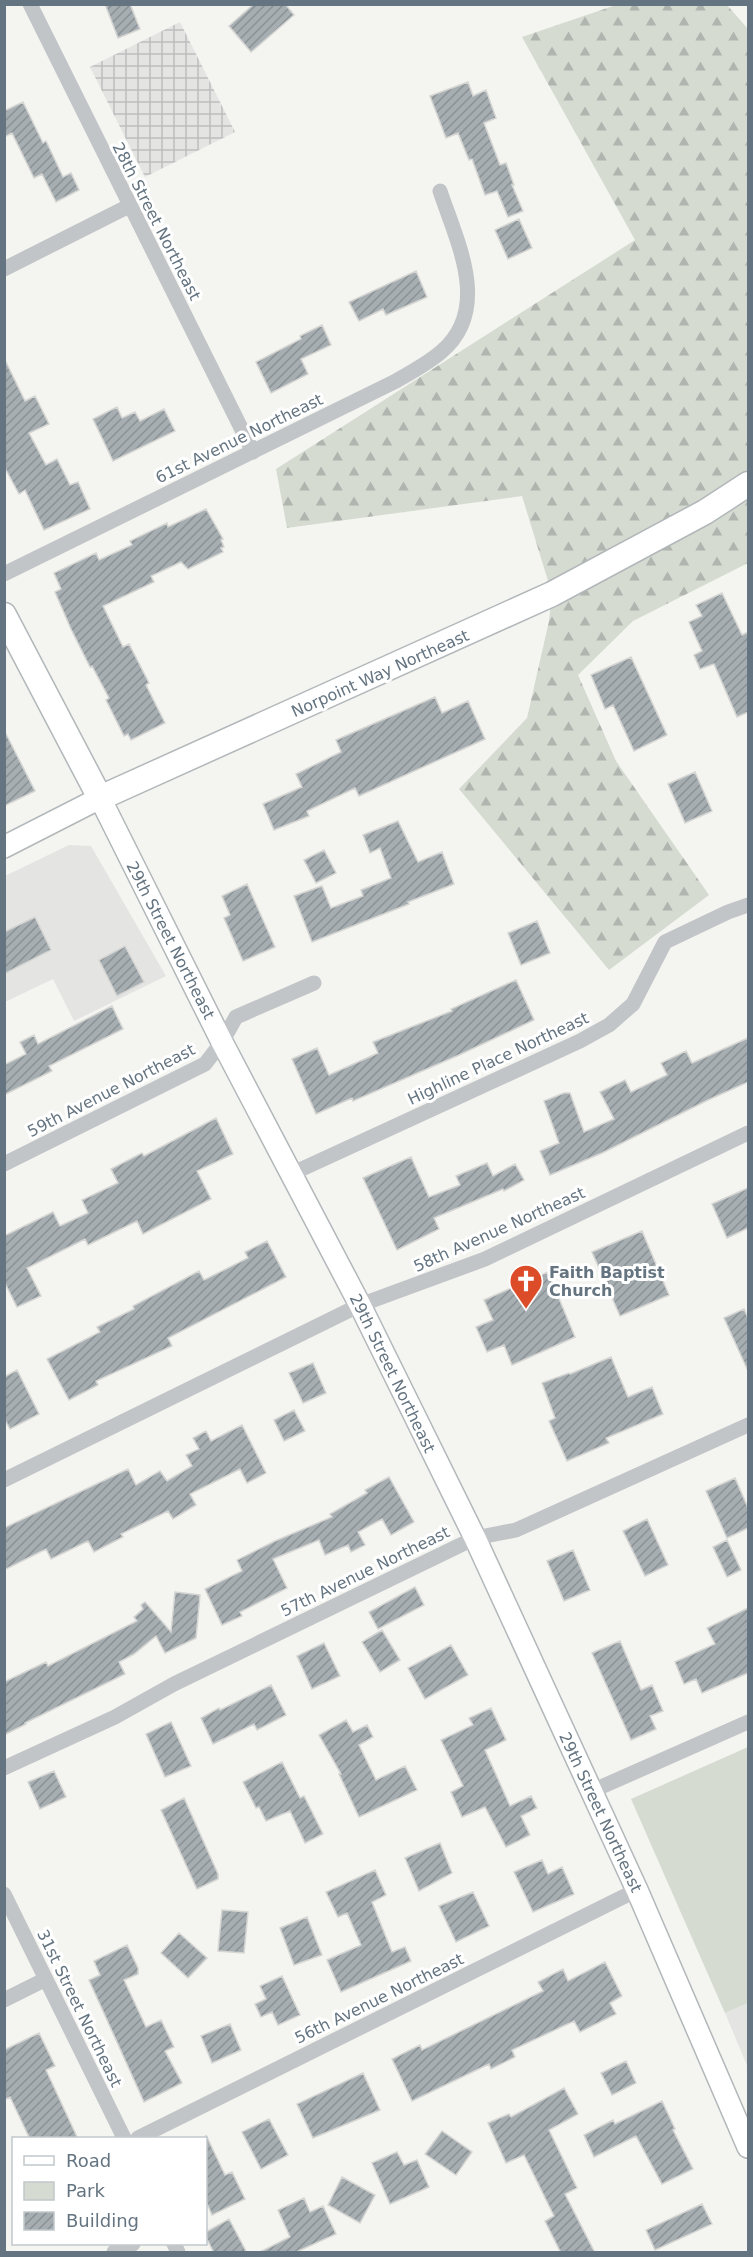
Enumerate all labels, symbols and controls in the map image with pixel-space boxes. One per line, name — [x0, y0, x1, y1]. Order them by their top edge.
street label: 28th Street Northeast — [108, 139, 205, 303]
street label: 61st Avenue Northeast — [153, 390, 326, 487]
street label: Norpoint Way Northeast — [288, 626, 472, 721]
street label: 29th Street Northeast — [122, 858, 219, 1022]
street label: Highline Place Northeast — [405, 1008, 592, 1109]
street label: 59th Avenue Northeast — [24, 1040, 198, 1141]
street label: 58th Avenue Northeast — [411, 1183, 588, 1276]
church icon: Faith Baptist Church — [508, 1263, 544, 1310]
place label: Faith Baptist Church — [549, 1263, 665, 1300]
street label: 29th Street Northeast — [346, 1291, 439, 1456]
street label: 57th Avenue Northeast — [278, 1522, 453, 1621]
street label: 29th Street Northeast — [555, 1729, 646, 1895]
street label: 31st Street Northeast — [33, 1926, 126, 2090]
street label: 56th Avenue Northeast — [292, 1949, 467, 2048]
legend — [12, 2137, 207, 2245]
text: Road — [66, 2150, 111, 2171]
text: Park — [66, 2180, 105, 2201]
text: Building — [66, 2210, 139, 2231]

